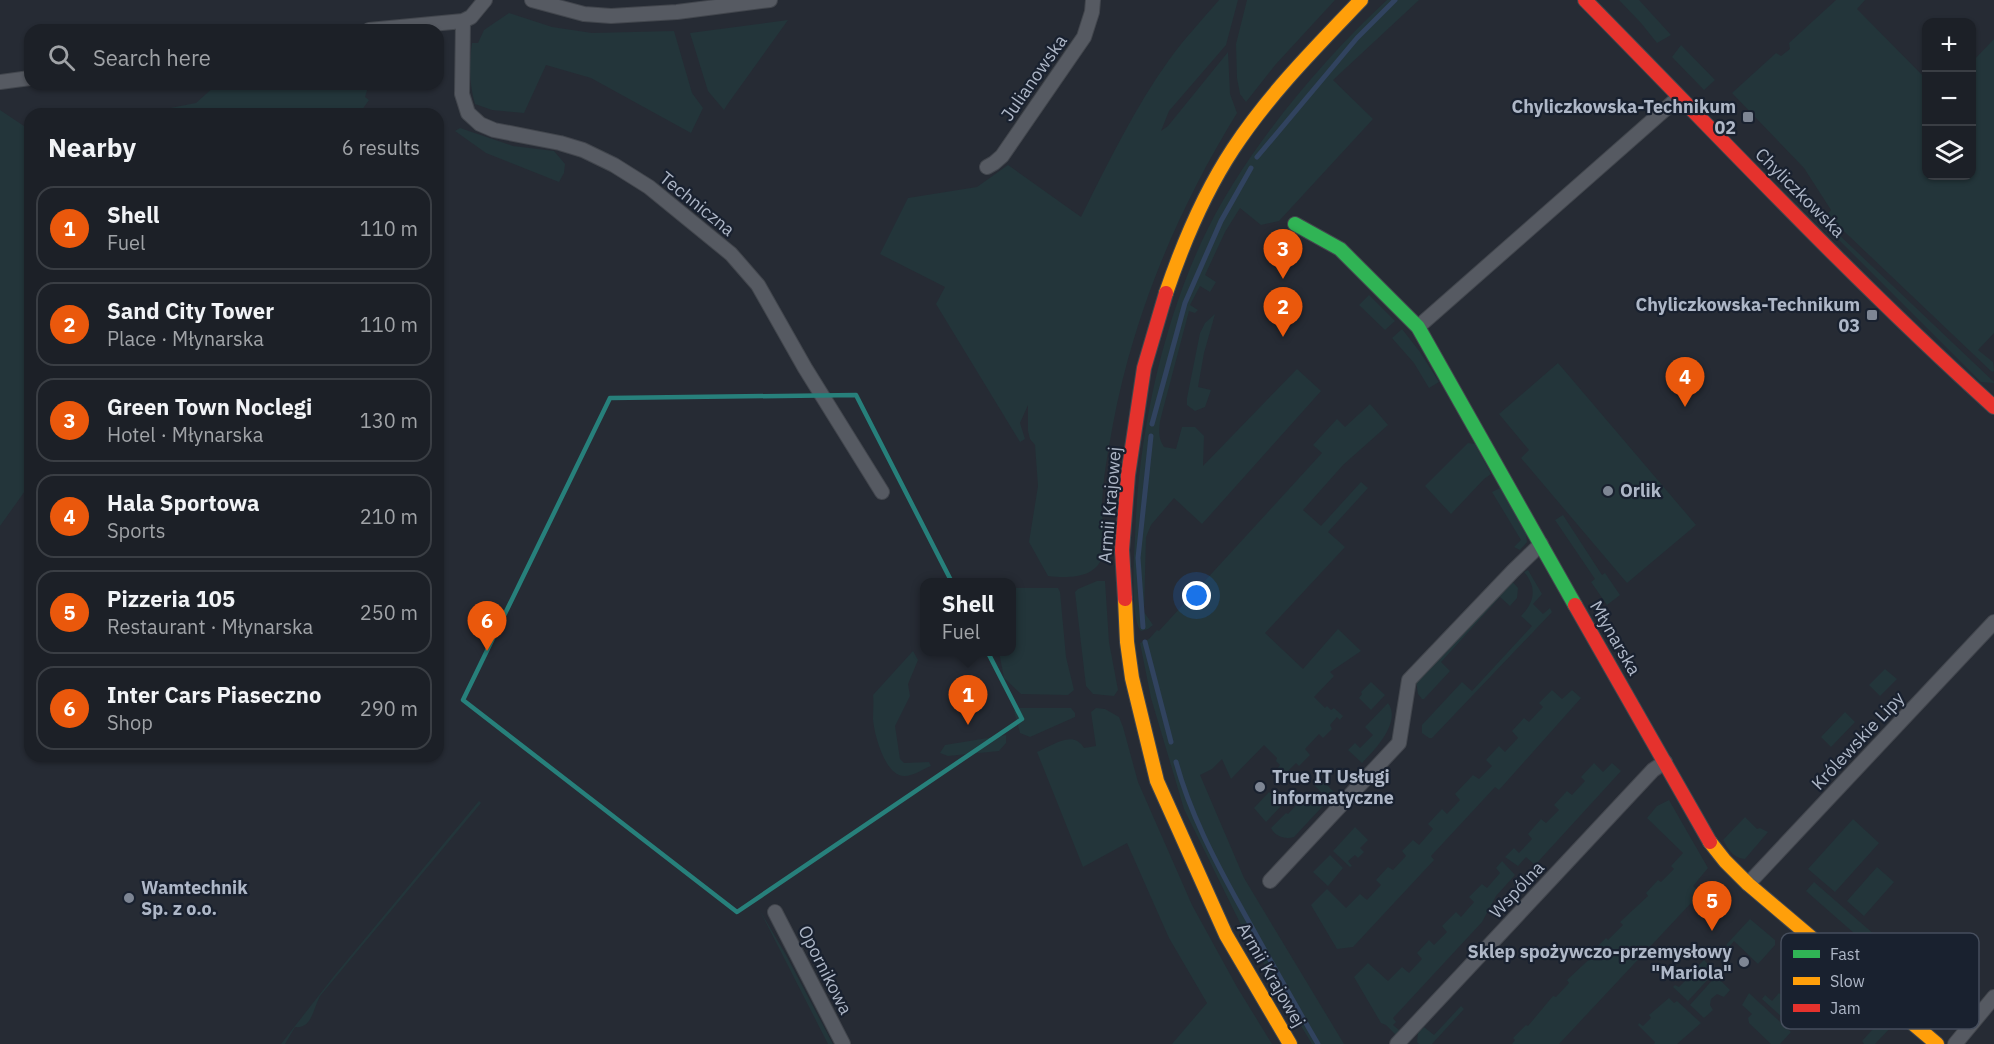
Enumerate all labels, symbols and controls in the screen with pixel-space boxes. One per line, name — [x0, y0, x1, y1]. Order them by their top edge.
map controls — [1922, 18, 1976, 180]
button: + — [1922, 18, 1976, 72]
search box — [24, 24, 444, 90]
street label: Julianowska — [995, 30, 1072, 125]
icon: search — [45, 41, 78, 74]
text: Search here — [93, 43, 211, 72]
button: − — [1922, 72, 1976, 126]
place label: Chyliczkowska-Technikum 02 — [1511, 95, 1736, 139]
marker: Chyliczkowska-Technikum 02 — [1741, 110, 1755, 124]
button: layers — [1922, 126, 1976, 180]
text: Nearby — [48, 130, 136, 164]
text: 6 results — [342, 134, 420, 161]
street label: Chyliczkowska — [1751, 143, 1850, 243]
street label: Techniczna — [655, 166, 740, 241]
text: Shell — [107, 200, 159, 229]
text: 1 — [64, 215, 76, 242]
text: 110 m — [360, 215, 418, 242]
text: Fuel — [107, 229, 145, 256]
pin: 3 — [1264, 230, 1302, 279]
pin: 2 — [1264, 288, 1302, 337]
place label: Chyliczkowska-Technikum 03 — [1635, 293, 1860, 337]
text: Sand City Tower — [107, 296, 274, 325]
marker: Chyliczkowska-Technikum 03 — [1865, 308, 1879, 322]
text: 2 — [64, 311, 76, 338]
text: 110 m — [360, 311, 418, 338]
text: Place · Młynarska — [107, 325, 264, 352]
pin: 4 — [1666, 358, 1704, 407]
text: Green Town Noclegi — [107, 392, 312, 421]
text: 3 — [64, 407, 76, 434]
text: 130 m — [360, 407, 418, 434]
text: Hotel · Młynarska — [107, 421, 263, 448]
street label: Armii Krajowej — [1093, 446, 1126, 564]
place label: Orlik — [1620, 479, 1662, 502]
marker: Orlik — [1601, 484, 1615, 498]
text: Hala Sportowa — [107, 488, 260, 517]
text: 4 — [64, 503, 76, 530]
text: 210 m — [360, 503, 418, 530]
text: Sports — [107, 517, 166, 544]
popup — [920, 578, 1016, 656]
your location — [1182, 581, 1211, 610]
text: Pizzeria 105 — [107, 584, 235, 613]
text: Shell — [942, 589, 994, 618]
street label: Młynarska — [1585, 596, 1646, 680]
text: 5 — [64, 599, 76, 626]
text: 250 m — [360, 599, 418, 626]
pin: 6 — [468, 602, 506, 651]
text: Restaurant · Młynarska — [107, 613, 313, 640]
text: Fuel — [942, 618, 980, 645]
pin: 1 — [948, 676, 988, 725]
text: Inter Cars Piaseczno — [107, 680, 321, 709]
street label: Królewskie Lipy — [1806, 687, 1909, 795]
text: 6 — [64, 695, 76, 722]
text: 290 m — [360, 695, 418, 722]
text: Shop — [107, 709, 153, 736]
place label: True IT Usługi informatyczne — [1272, 765, 1394, 809]
marker: True IT Usługi informatyczne — [1253, 780, 1267, 794]
street label: Wspólna — [1484, 856, 1549, 923]
place label: Wamtechnik Sp. z o.o. — [141, 876, 248, 920]
pin: 5 — [1692, 882, 1732, 931]
marker: Wamtechnik Sp. z o.o. — [122, 891, 136, 905]
street label: Armii Krajowej — [1232, 918, 1311, 1031]
street label: Opornikowa — [793, 921, 858, 1019]
legend — [1781, 933, 1979, 1029]
place label: Sklep spożywczo-przemysłowy "Mariola" — [1467, 940, 1732, 984]
text: Fast — [1830, 944, 1860, 964]
marker: Sklep spożywczo-przemysłowy "Mariola" — [1737, 955, 1751, 969]
text: Slow — [1830, 971, 1865, 991]
text: Jam — [1830, 998, 1861, 1018]

